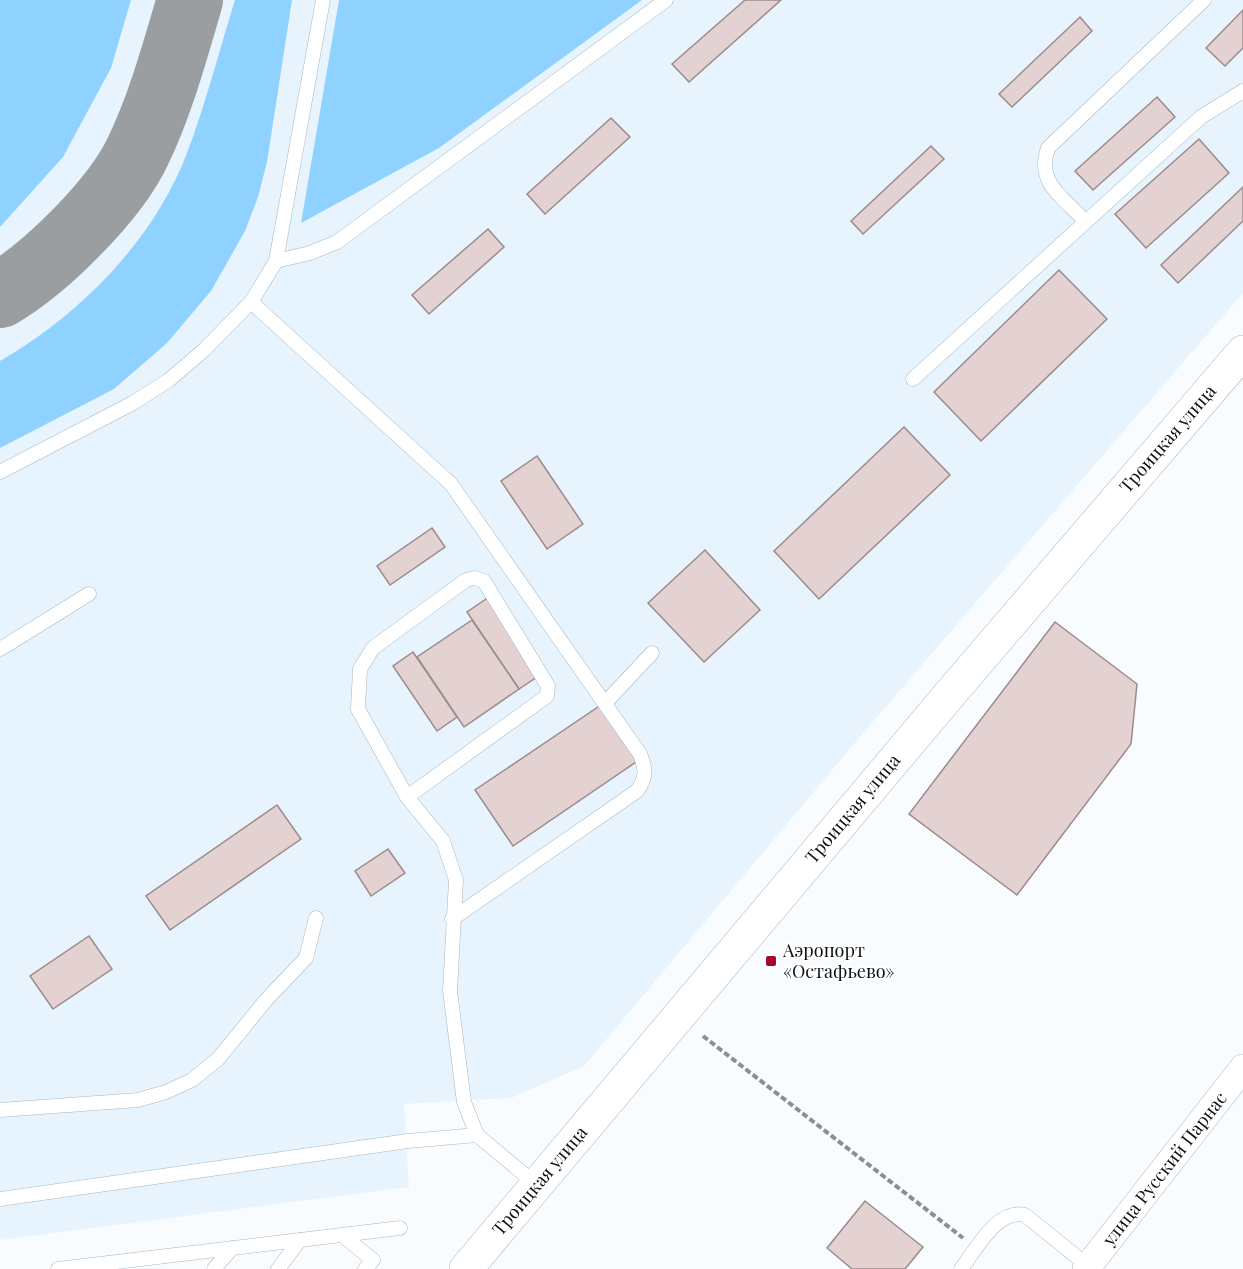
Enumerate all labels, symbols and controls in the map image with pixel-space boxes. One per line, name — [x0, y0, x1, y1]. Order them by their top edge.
street label: Троицкая улица — [1114, 379, 1221, 497]
street label: Троицкая улица — [799, 749, 905, 868]
place label: Аэропорт «Остафьево» — [782, 938, 895, 983]
marker: Аэропорт «Остафьево» — [764, 954, 778, 968]
street label: улица Русский Парнас — [1096, 1086, 1232, 1251]
street label: Троицкая улица — [486, 1121, 592, 1240]

